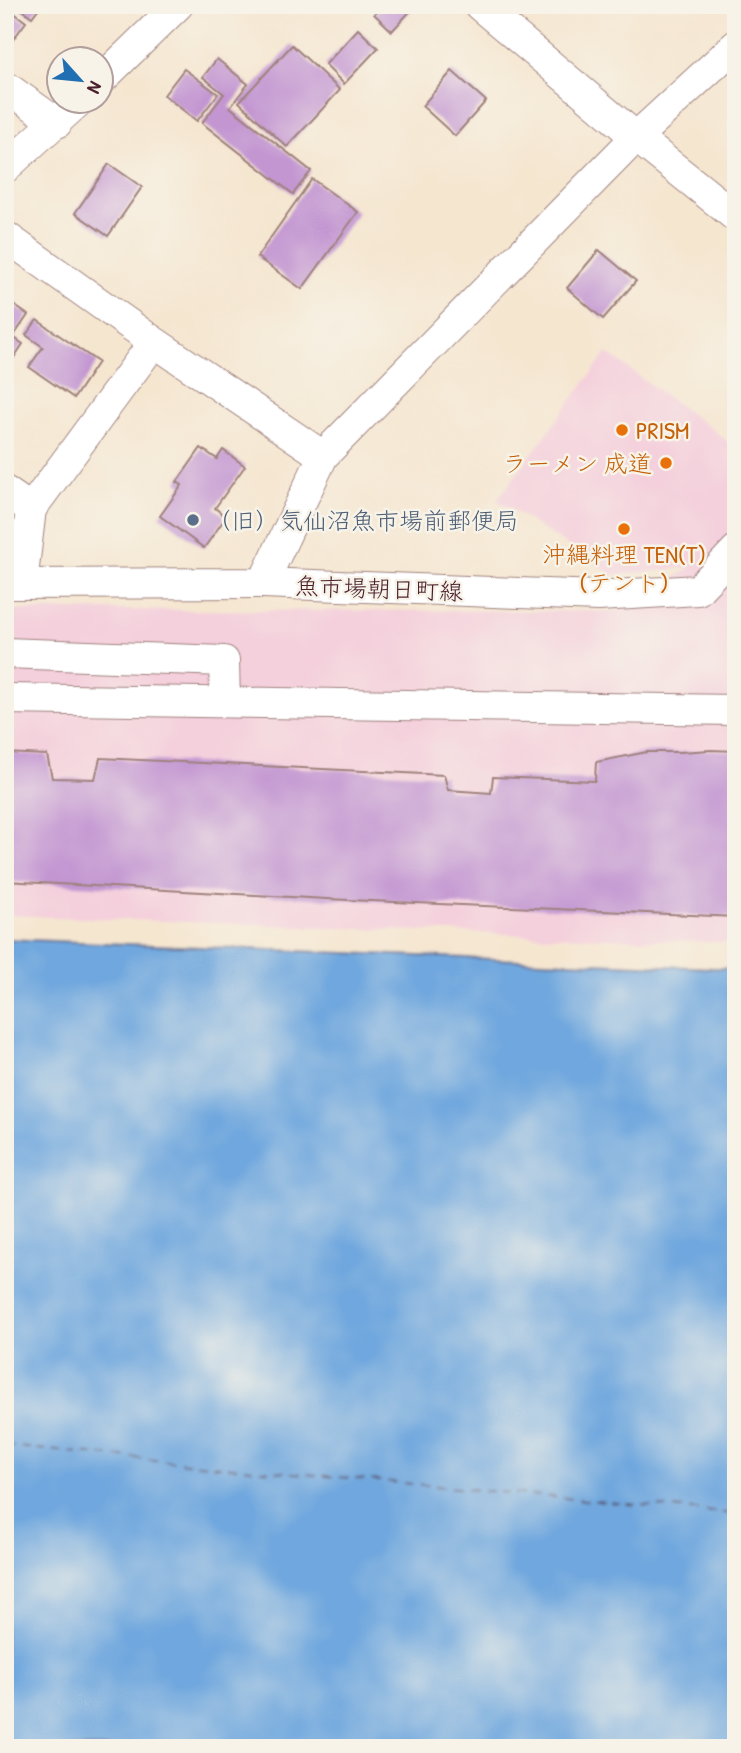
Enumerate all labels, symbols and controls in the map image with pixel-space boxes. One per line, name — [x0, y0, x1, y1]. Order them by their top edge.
north arrow — [46, 46, 116, 116]
text: N — [81, 77, 109, 98]
place label: PRISM — [636, 414, 689, 446]
marker: PRISM — [614, 422, 630, 438]
place label: ラーメン 成道 — [502, 447, 652, 479]
marker: ラーメン 成道 — [658, 455, 674, 471]
place label: （旧）気仙沼魚市場前郵便局 — [207, 504, 519, 536]
marker: （旧）気仙沼魚市場前郵便局 — [185, 512, 201, 528]
marker: 沖縄料理 TEN(T) (テント) — [616, 521, 632, 537]
place label: 沖縄料理 TEN(T) (テント) — [542, 538, 706, 598]
street label: 魚市場朝日町線 — [294, 569, 464, 607]

